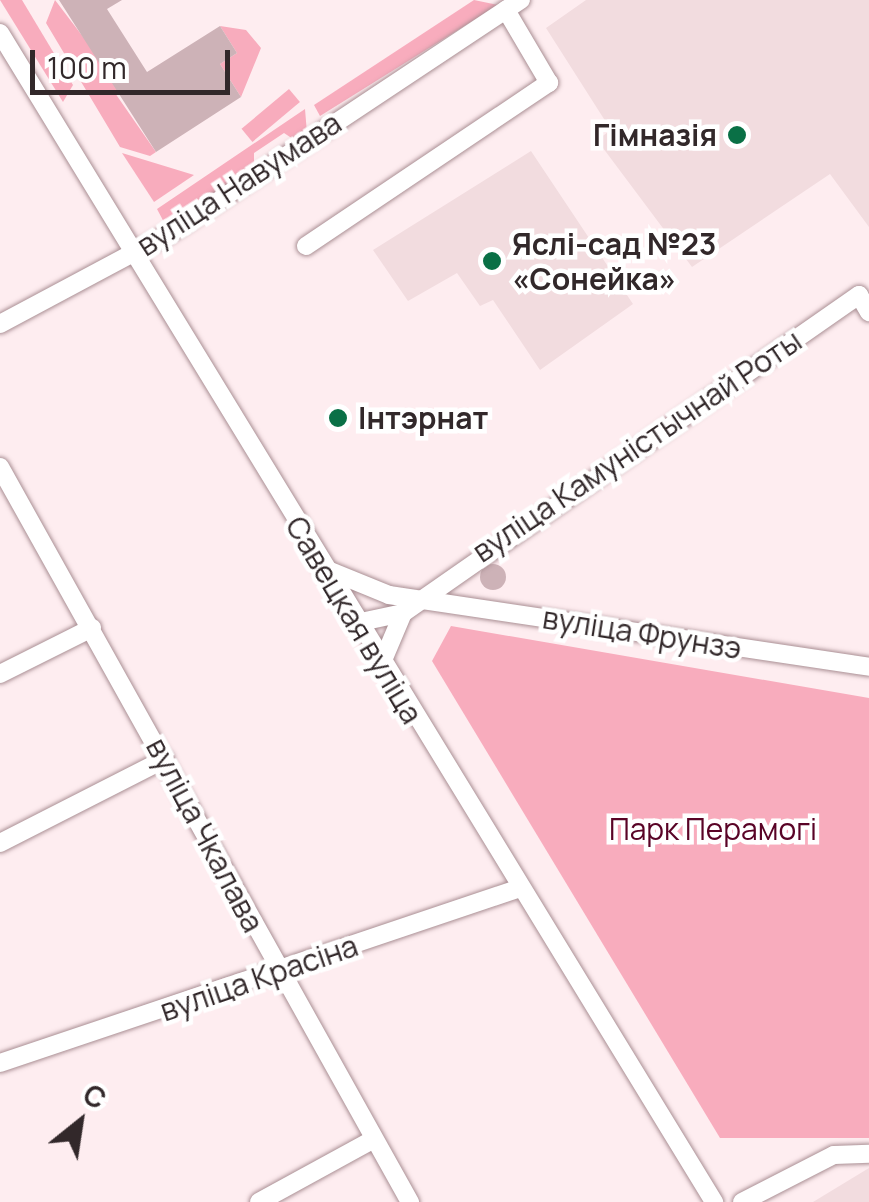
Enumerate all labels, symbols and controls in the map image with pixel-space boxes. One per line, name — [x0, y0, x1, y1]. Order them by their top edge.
scale bar — [35, 30, 235, 92]
text: 100 m — [47, 47, 127, 88]
street label: вуліца Навумава — [130, 105, 348, 263]
place label: Гімназія — [593, 117, 717, 153]
marker: Гімназія — [726, 124, 748, 146]
place label: Яслі-сад №23 «Сонейка» — [512, 226, 716, 296]
marker: Яслі-сад №23 «Сонейка» — [481, 250, 503, 272]
street label: вуліца Камуністычнай Роты — [466, 322, 808, 570]
place label: Інтэрнат — [358, 400, 488, 436]
marker: Інтэрнат — [327, 407, 349, 429]
street label: Савецкая вуліца — [278, 510, 430, 730]
street label: вуліца Фрунзэ — [540, 600, 744, 666]
street label: вуліца Чкалава — [139, 732, 271, 938]
park label: Парк Перамогі — [609, 811, 817, 847]
street label: вуліца Красіна — [155, 927, 363, 1029]
north arrow — [30, 1072, 130, 1172]
text: С — [77, 1074, 113, 1118]

